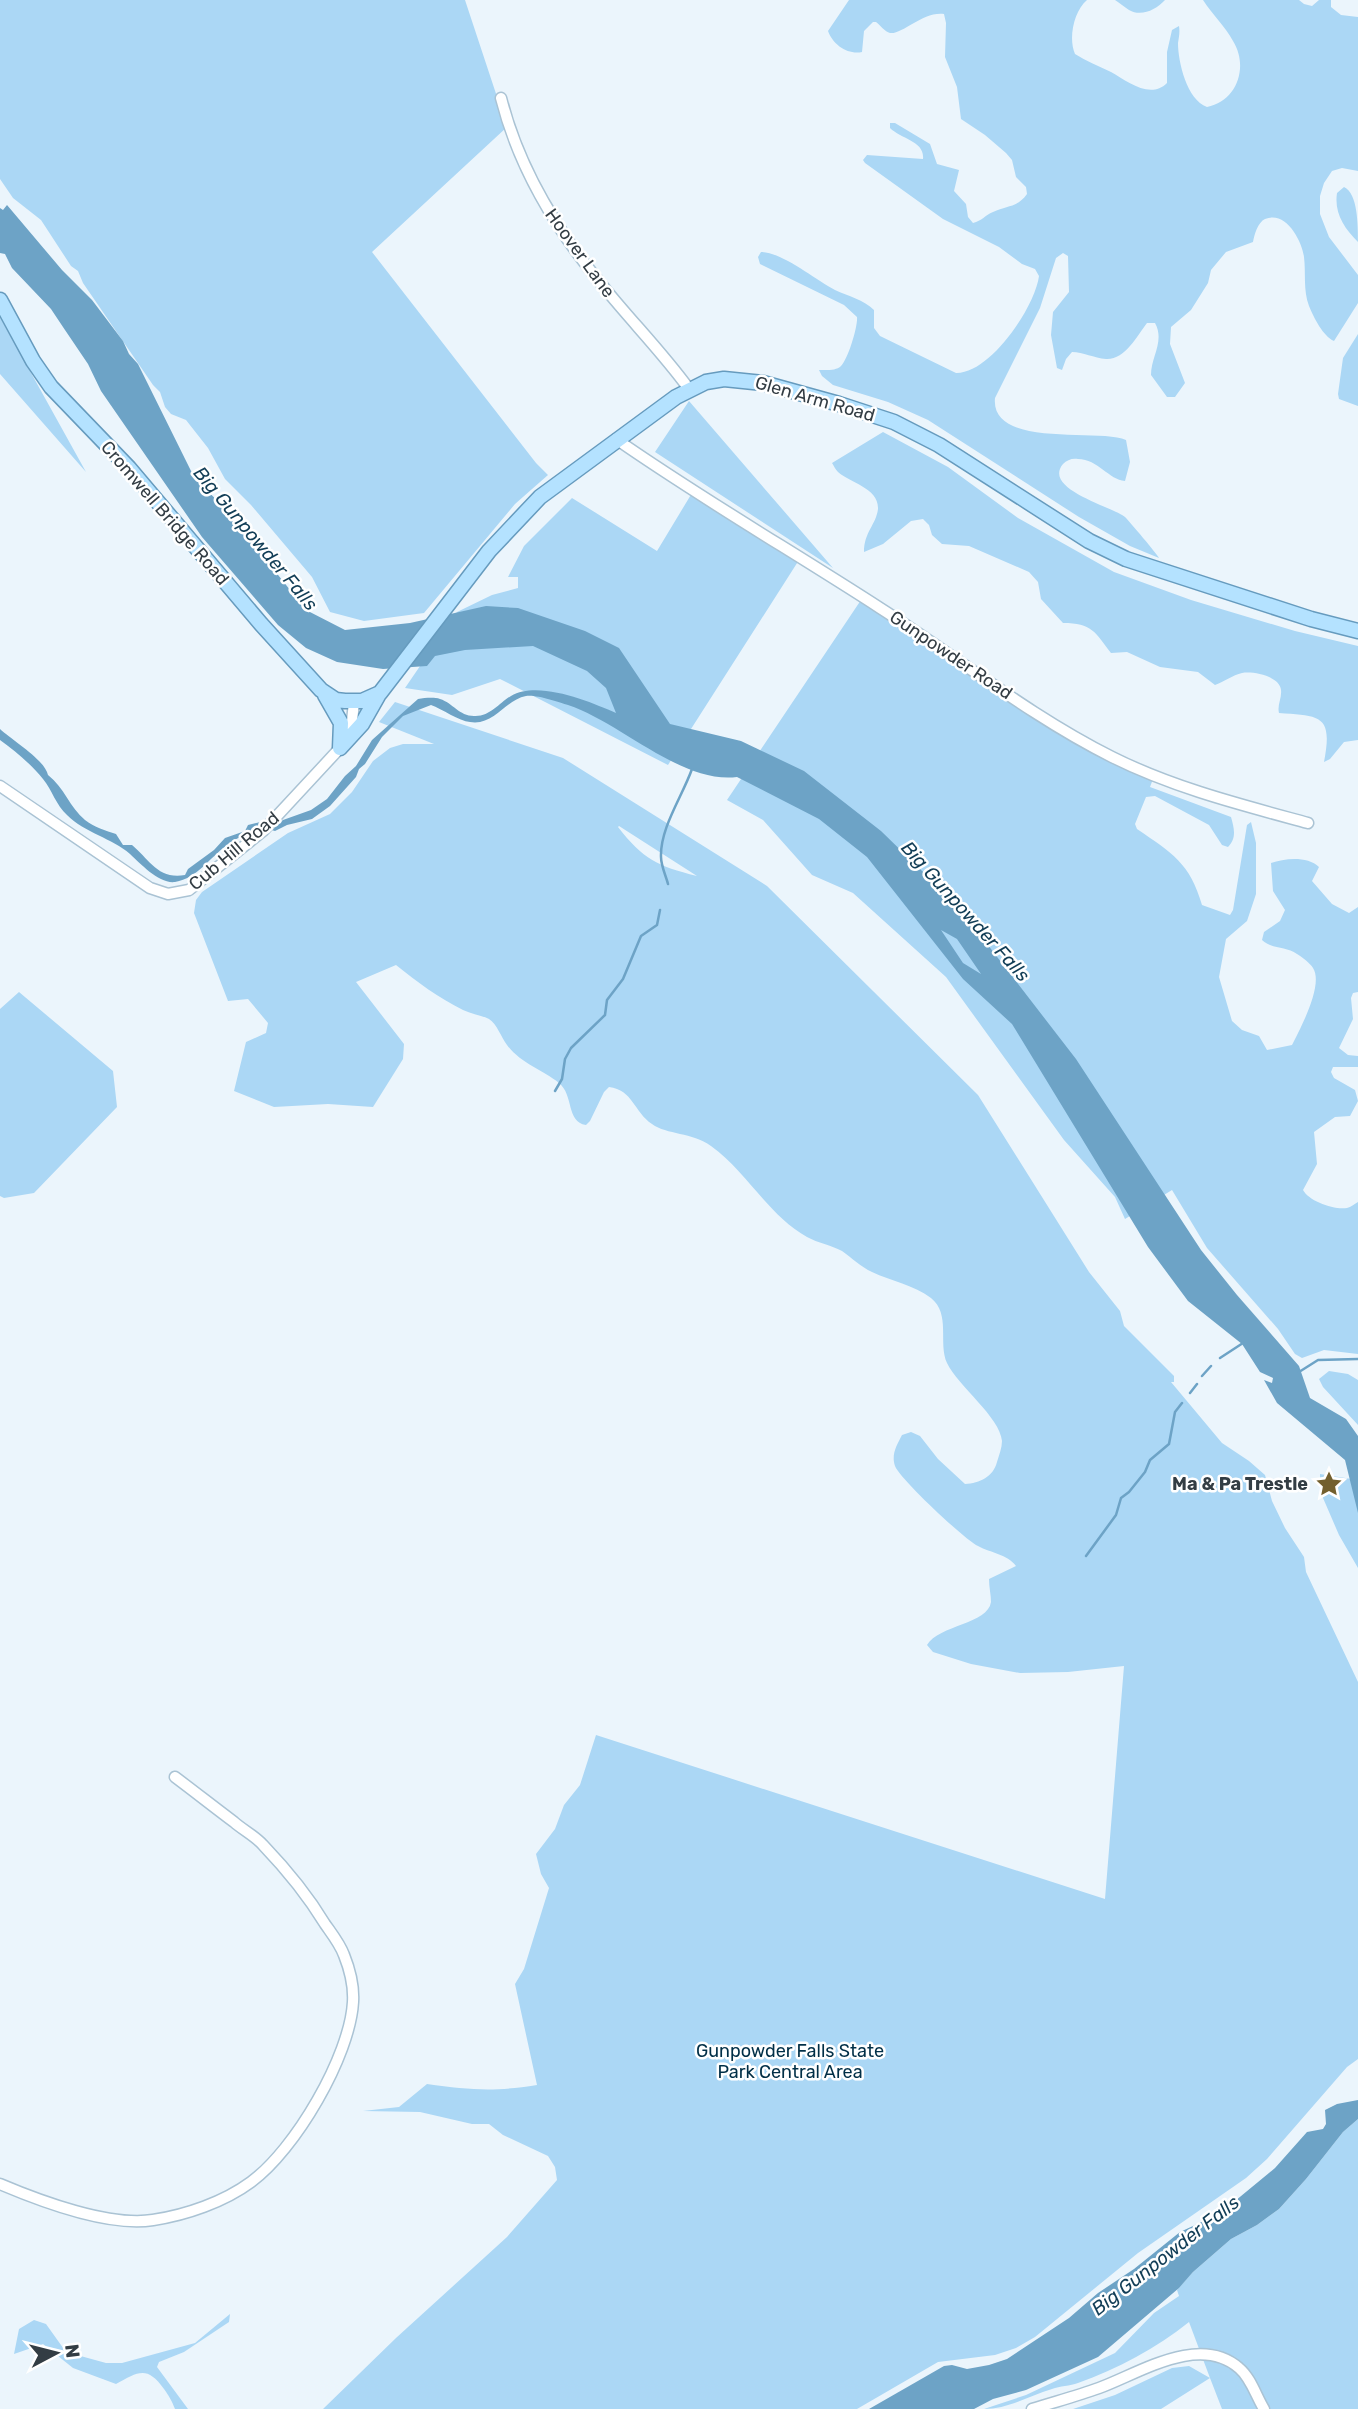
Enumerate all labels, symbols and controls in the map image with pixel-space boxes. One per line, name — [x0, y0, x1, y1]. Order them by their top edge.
street label: Hoover Lane — [540, 204, 620, 302]
street label: Glen Arm Road — [753, 371, 877, 427]
street label: Cromwell Bridge Road — [96, 436, 234, 590]
water label: Big Gunpowder Falls — [189, 462, 323, 615]
street label: Gunpowder Road — [885, 606, 1017, 704]
street label: Cub Hill Road — [184, 807, 284, 895]
water label: Big Gunpowder Falls — [897, 836, 1035, 986]
place icon: Ma & Pa Trestle — [1314, 1469, 1344, 1499]
place label: Ma & Pa Trestle — [1172, 1473, 1308, 1495]
park label: Gunpowder Falls State Park Central Area — [696, 2040, 884, 2083]
water label: Big Gunpowder Falls — [1087, 2190, 1244, 2320]
north arrow — [21, 2318, 91, 2388]
text: N — [60, 2343, 85, 2359]

